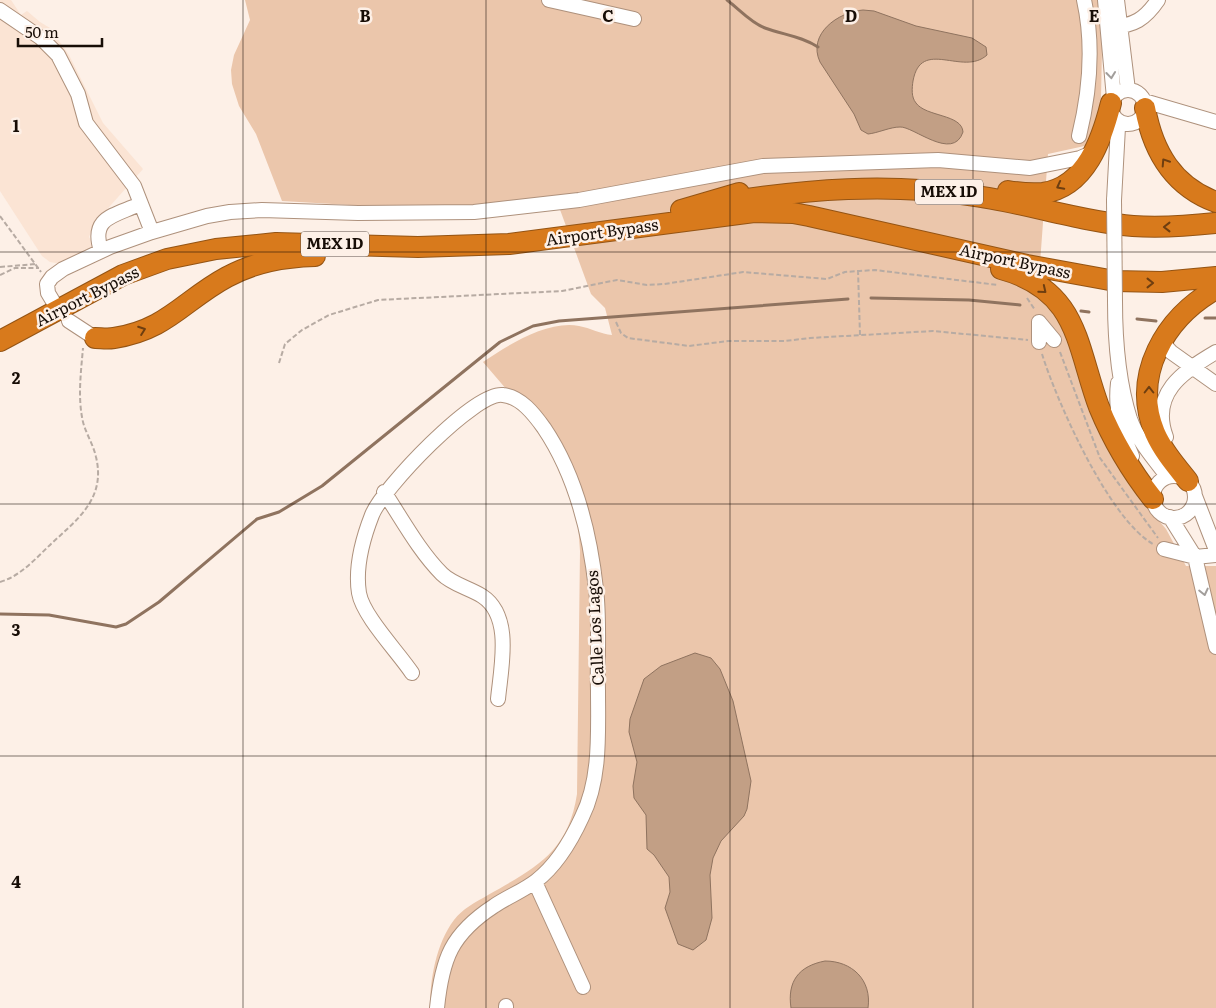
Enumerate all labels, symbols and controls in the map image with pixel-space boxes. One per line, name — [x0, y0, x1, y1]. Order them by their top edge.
text: B — [359, 3, 371, 27]
text: C — [602, 3, 614, 27]
text: D — [845, 3, 857, 27]
text: E — [1089, 3, 1100, 27]
scale bar — [18, 15, 101, 47]
text: 50 m — [25, 20, 59, 43]
one-way arrow — [1105, 71, 1116, 79]
text: 1 — [13, 113, 20, 137]
one-way arrow — [1161, 159, 1171, 168]
road number: MEX 1D — [915, 180, 983, 204]
one-way arrow — [1056, 180, 1065, 190]
street label: Airport Bypass — [544, 211, 660, 251]
one-way arrow — [1163, 222, 1171, 232]
road number: MEX 1D — [301, 232, 369, 256]
street label: Airport Bypass — [957, 237, 1073, 284]
street label: Airport Bypass — [31, 259, 142, 332]
one-way arrow — [1147, 277, 1155, 288]
one-way arrow — [1037, 284, 1046, 293]
one-way arrow — [138, 326, 146, 336]
text: 2 — [12, 365, 21, 389]
one-way arrow — [1144, 386, 1154, 394]
street label: Calle Los Lagos — [579, 570, 609, 686]
one-way arrow — [1199, 588, 1209, 597]
text: 3 — [12, 617, 21, 641]
text: 4 — [11, 869, 21, 893]

